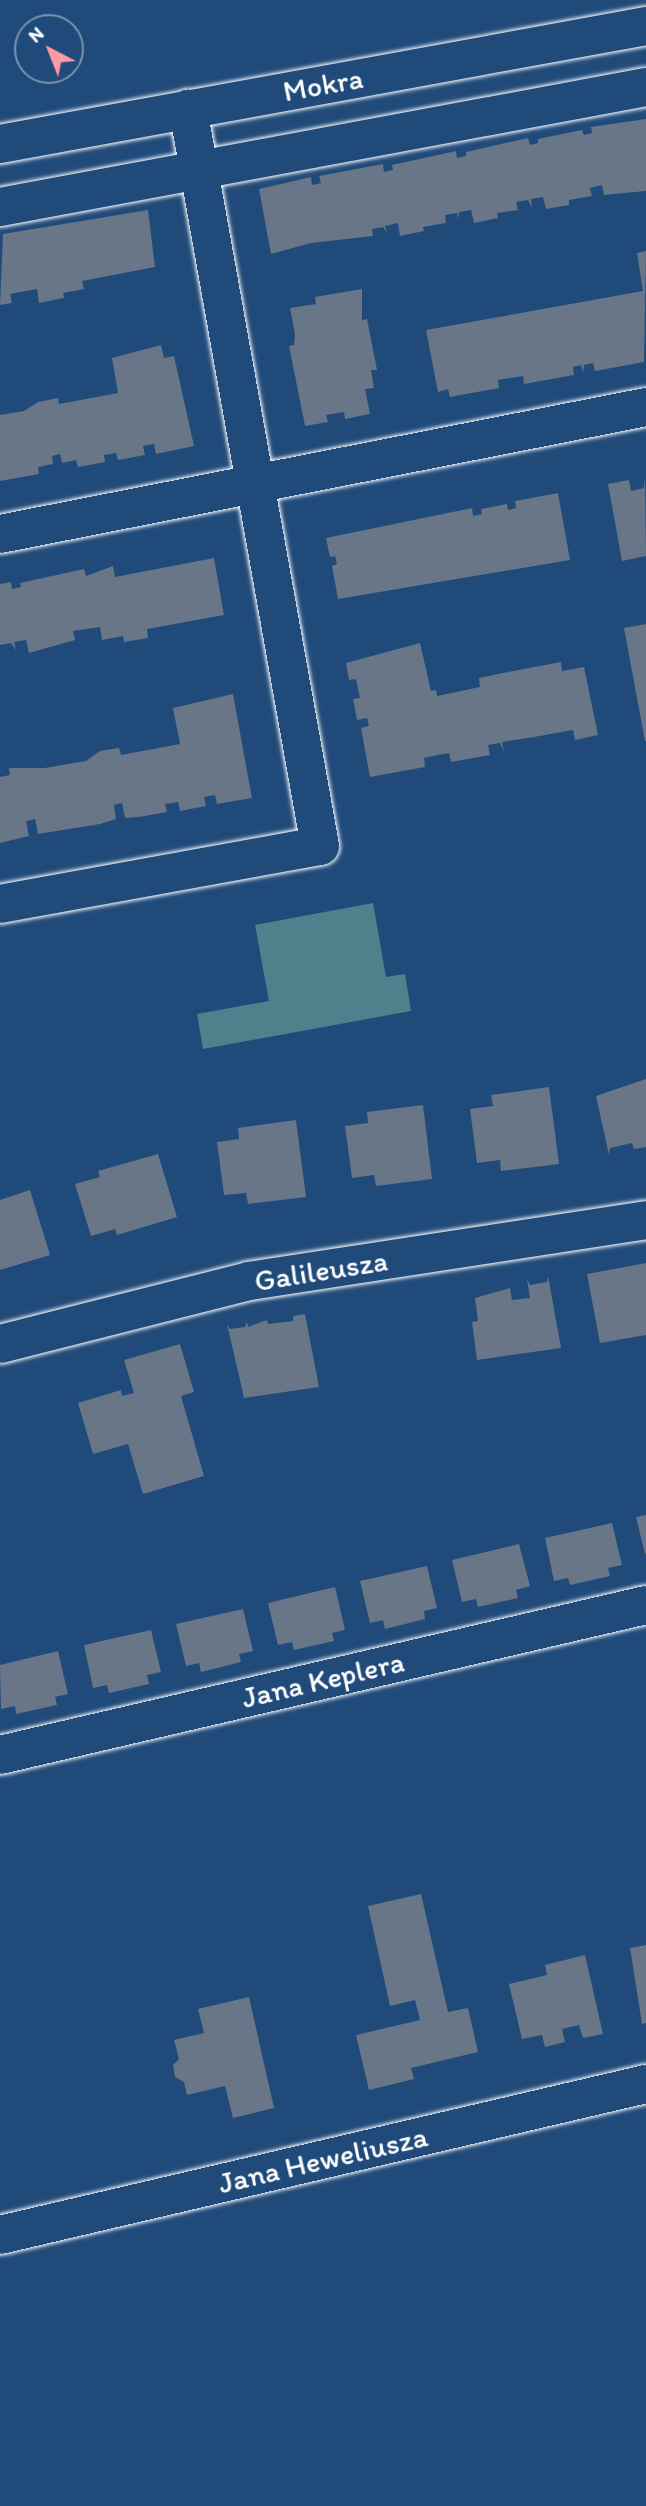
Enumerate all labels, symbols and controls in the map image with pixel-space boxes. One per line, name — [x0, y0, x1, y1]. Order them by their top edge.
north arrow — [14, 14, 84, 84]
text: N — [23, 22, 48, 47]
street label: Mokra — [280, 60, 366, 110]
street label: Galileusza — [252, 1243, 390, 1299]
street label: Jana Keplera — [237, 1644, 409, 1716]
street label: Jana Heweliusza — [215, 2119, 431, 2201]

